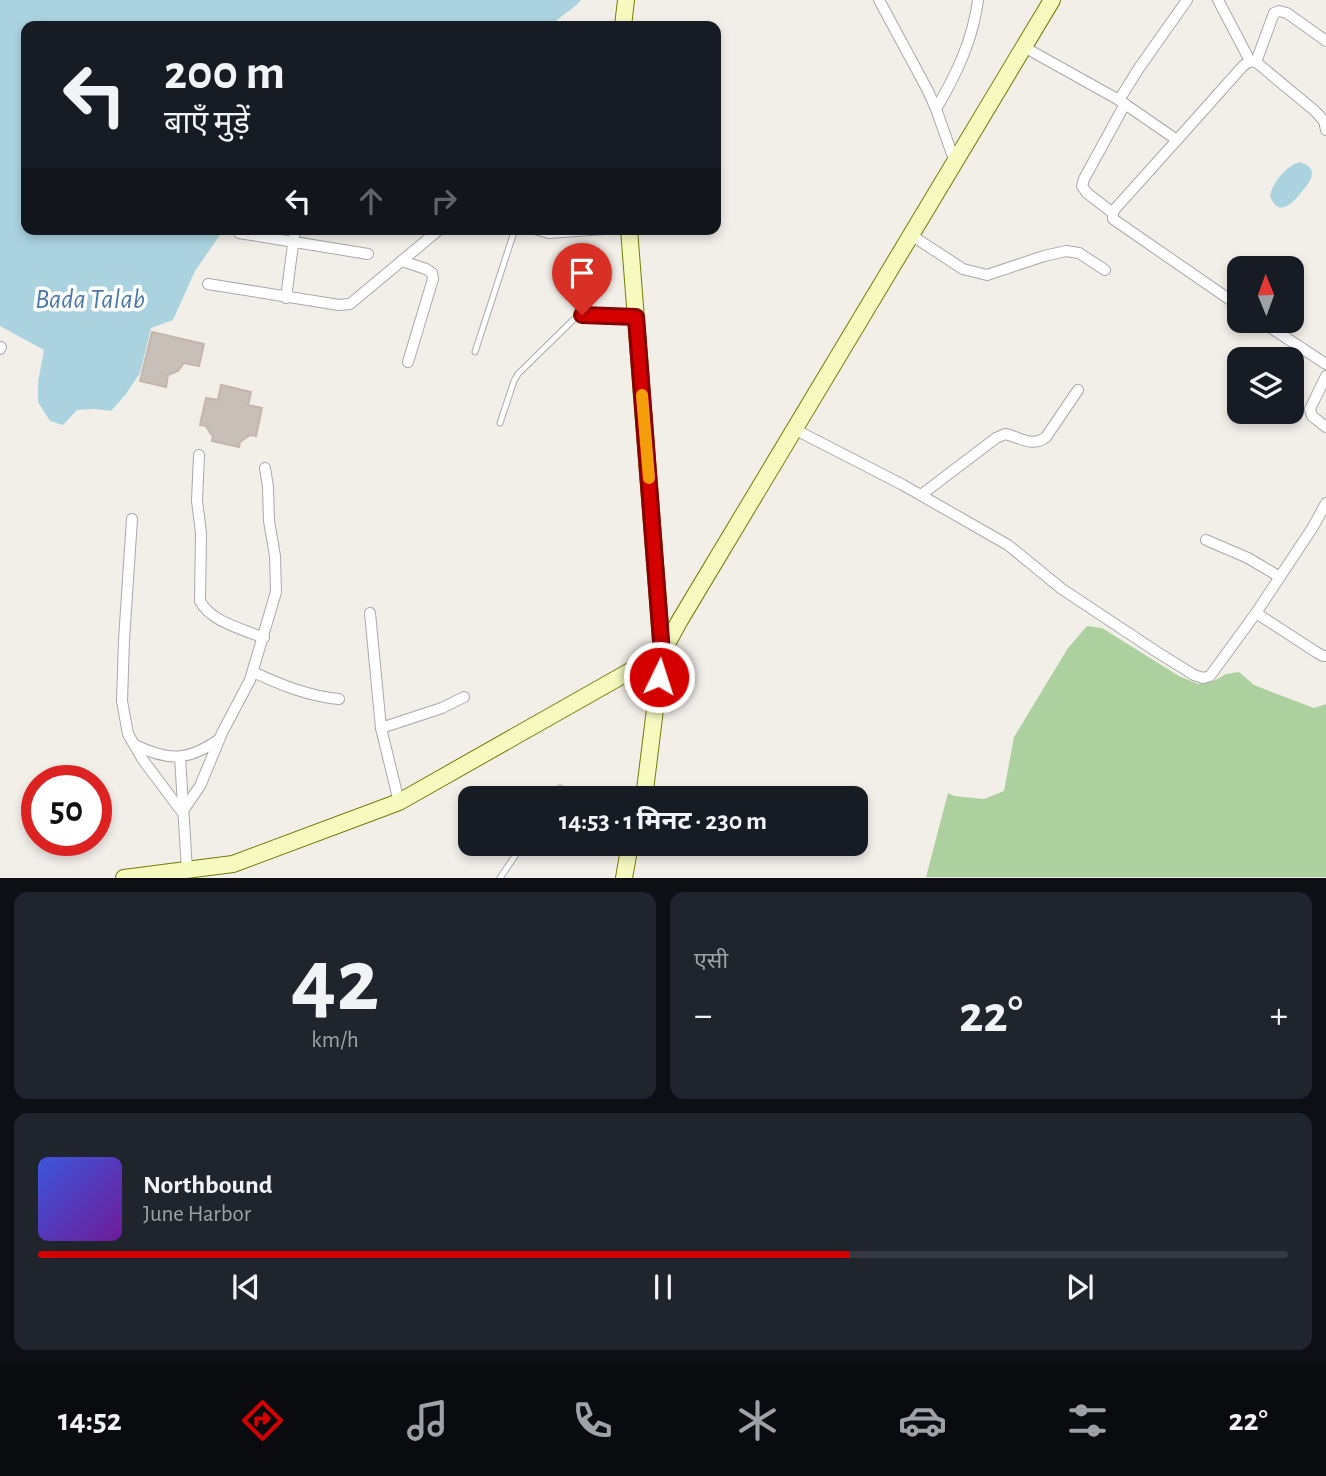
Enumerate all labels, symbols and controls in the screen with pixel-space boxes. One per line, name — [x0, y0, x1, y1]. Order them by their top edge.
icon: left — [49, 49, 140, 140]
text: 200 m — [164, 49, 285, 98]
text: बाएँ मुड़ें — [164, 107, 250, 139]
icon: left — [279, 182, 317, 220]
icon: ahead — [352, 182, 390, 220]
icon: right — [425, 182, 463, 220]
pin — [552, 243, 612, 315]
icon: arrive — [563, 254, 601, 292]
north arrow — [1227, 256, 1304, 332]
map controls — [1227, 256, 1304, 424]
water label: Bada Talab — [35, 286, 145, 314]
button: layers — [1227, 347, 1304, 424]
position arrow — [622, 640, 696, 714]
speed limit sign: 50 — [21, 765, 112, 856]
text: 14:53 · 1 मिनट · 230 m — [559, 808, 767, 834]
text: 42 — [291, 936, 379, 1027]
text: एसी — [694, 950, 728, 973]
text: 22° — [959, 989, 1023, 1041]
text: − — [694, 997, 712, 1035]
text: + — [1270, 997, 1288, 1035]
text: km/h — [311, 1029, 359, 1052]
text: Northbound — [143, 1172, 272, 1198]
text: June Harbor — [143, 1203, 251, 1226]
icon: previous — [227, 1268, 265, 1306]
icon: pause — [644, 1268, 682, 1306]
icon: next — [1061, 1268, 1099, 1306]
icon: directions — [238, 1396, 287, 1445]
icon: music — [403, 1396, 452, 1445]
icon: phone — [568, 1396, 617, 1445]
icon: climate — [733, 1396, 782, 1445]
icon: car — [898, 1396, 947, 1445]
icon: filters — [1063, 1396, 1112, 1445]
text: 14:52 — [58, 1404, 122, 1436]
text: 22° — [1228, 1404, 1268, 1436]

